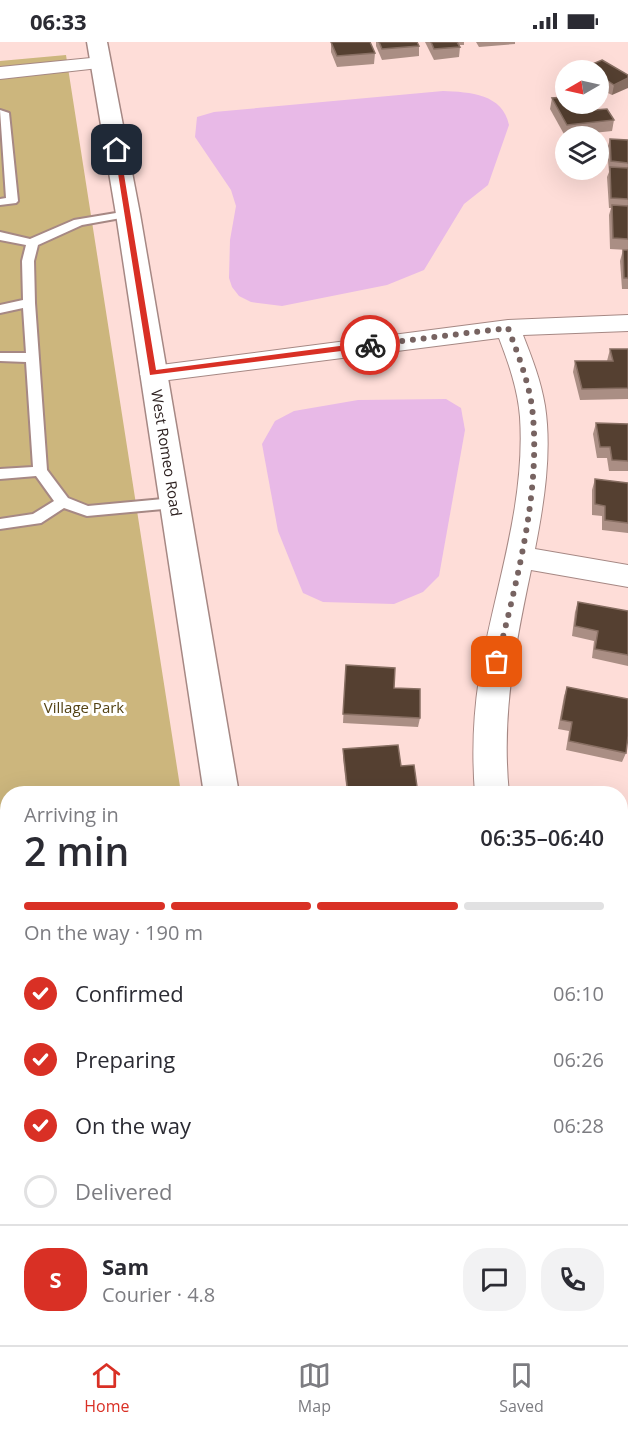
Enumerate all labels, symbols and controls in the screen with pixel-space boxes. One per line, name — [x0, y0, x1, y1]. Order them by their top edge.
text: 06:33 — [30, 6, 87, 36]
north arrow — [555, 60, 609, 114]
map controls — [555, 60, 609, 180]
pin — [91, 124, 142, 175]
button: layers — [555, 126, 609, 180]
icon: home — [100, 133, 133, 166]
courier — [340, 315, 400, 375]
icon: bike — [354, 329, 387, 362]
street label: West Romeo Road — [147, 388, 187, 518]
pin — [471, 636, 522, 687]
icon: bag — [480, 645, 513, 678]
park label: Village Park — [44, 697, 124, 717]
text: Arriving in — [24, 801, 119, 828]
text: 06:35–06:40 — [480, 822, 604, 852]
text: 2 min — [24, 824, 129, 877]
text: On the way · 190 m — [24, 919, 203, 946]
icon: check — [24, 977, 57, 1010]
text: Confirmed — [75, 978, 184, 1008]
text: 06:10 — [553, 980, 604, 1007]
icon: check — [24, 1043, 57, 1076]
text: Preparing — [75, 1044, 175, 1074]
text: 06:26 — [553, 1046, 604, 1073]
icon: check — [24, 1109, 57, 1142]
text: On the way — [75, 1110, 191, 1140]
text: 06:28 — [553, 1112, 604, 1139]
text: Delivered — [75, 1176, 173, 1206]
button: chat — [463, 1248, 526, 1311]
button: phone — [541, 1248, 604, 1311]
text: Sam — [102, 1251, 149, 1281]
text: S — [49, 1264, 62, 1294]
text: Courier · 4.8 — [102, 1281, 215, 1308]
tab: Home — [84, 1359, 129, 1417]
tab: Map — [298, 1359, 331, 1417]
tab: Saved — [499, 1359, 544, 1417]

